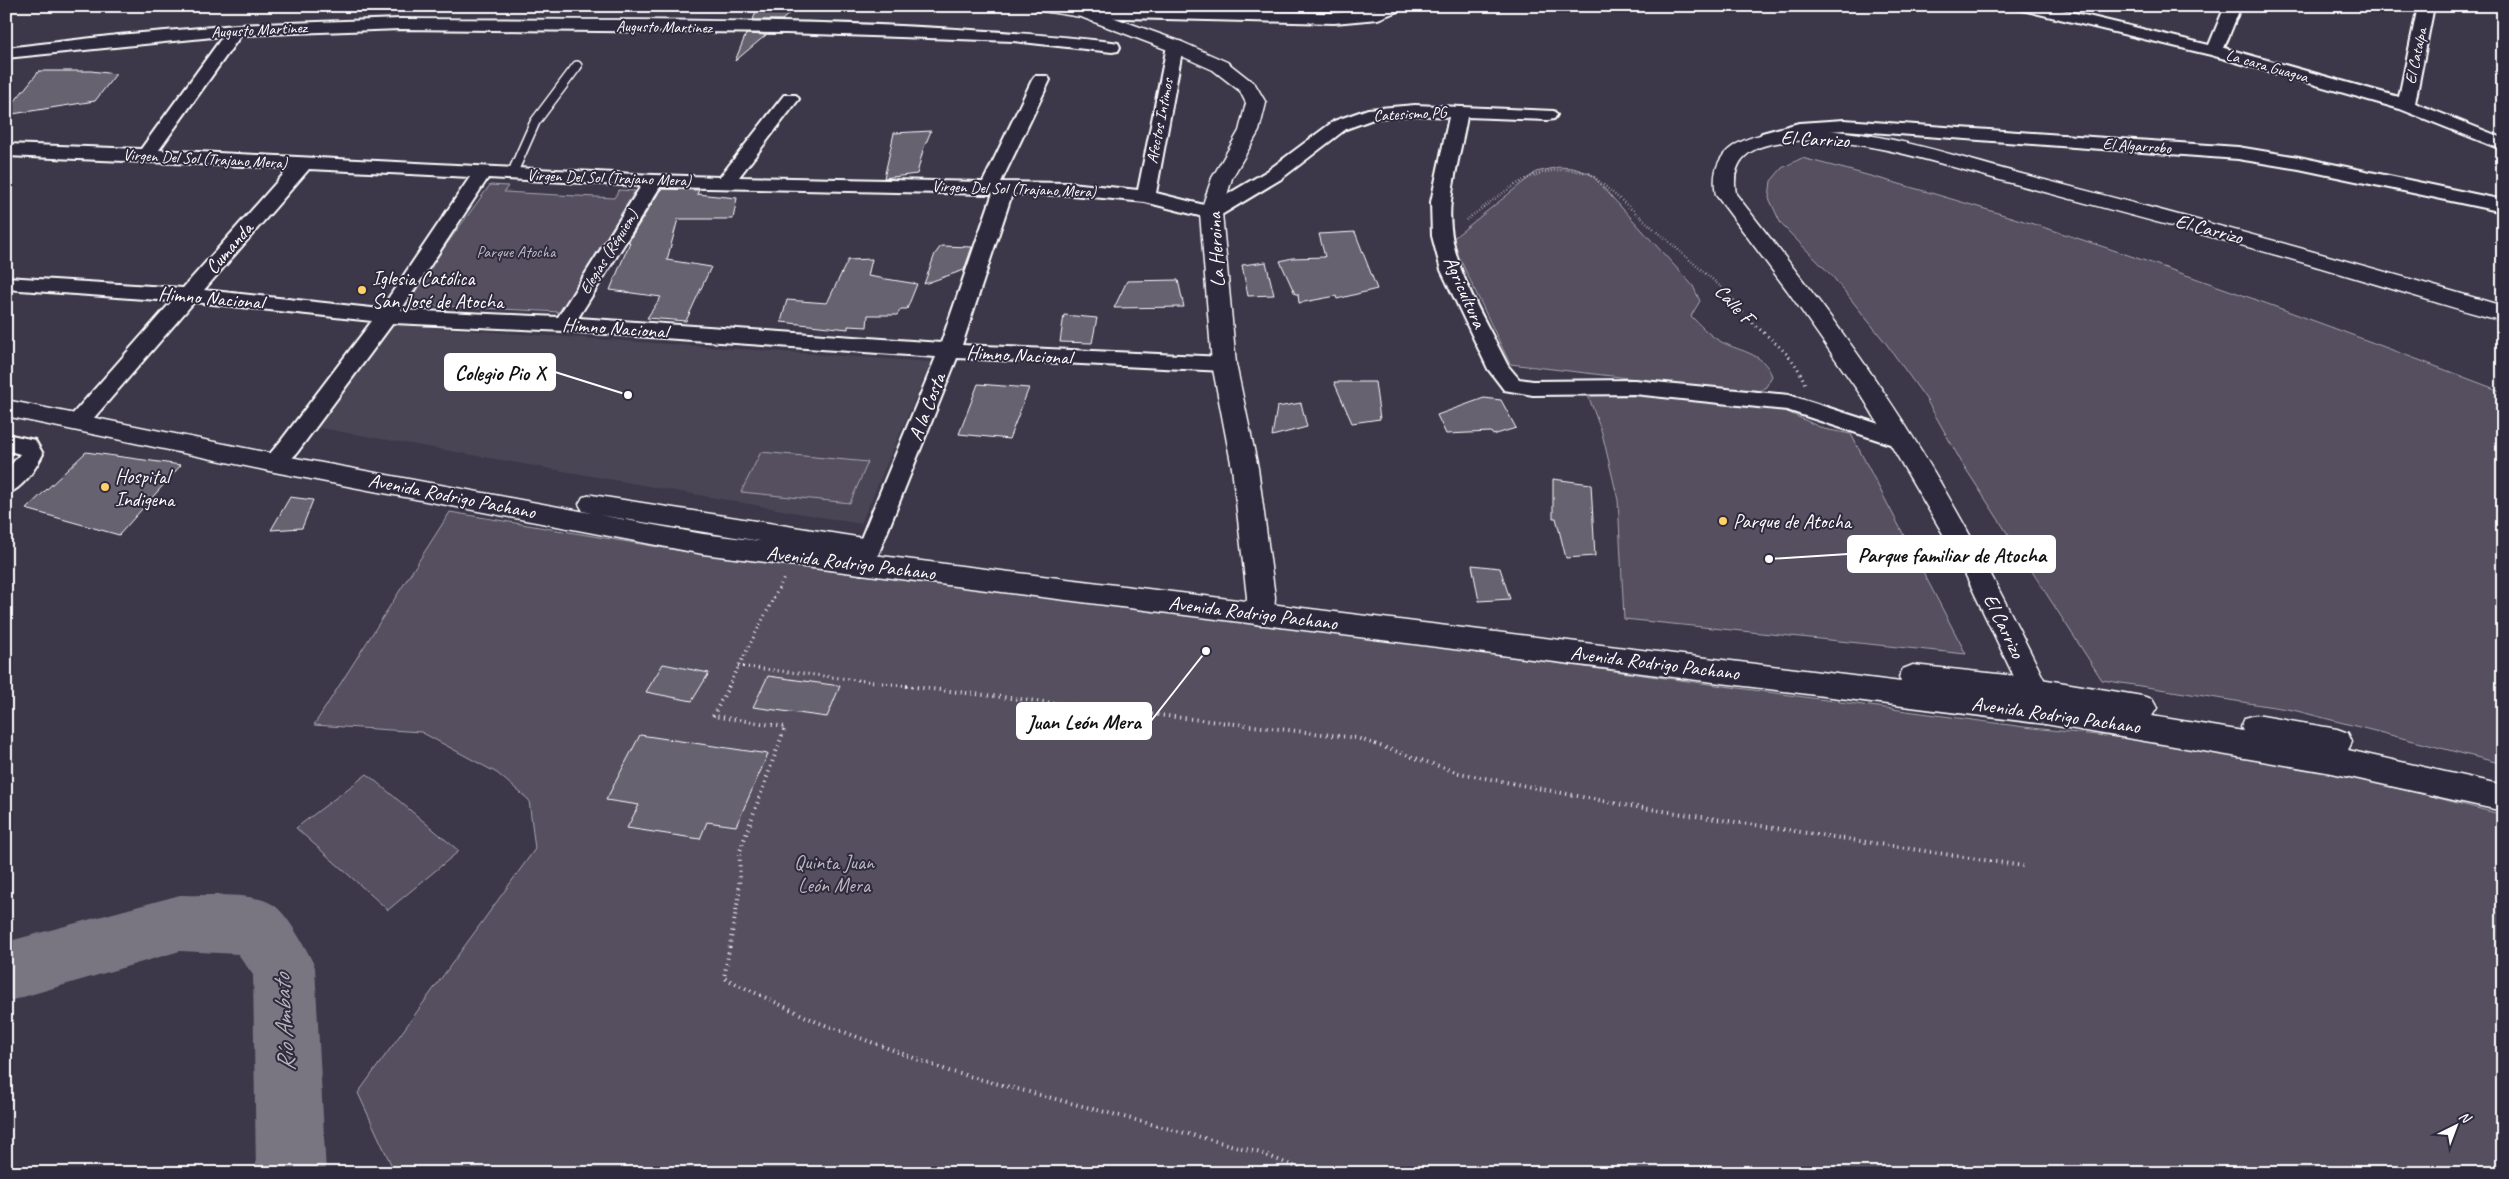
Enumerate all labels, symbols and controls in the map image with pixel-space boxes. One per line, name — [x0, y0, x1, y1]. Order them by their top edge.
street label: Augusto Martinez — [616, 16, 714, 38]
street label: Augusto Martinez — [211, 17, 309, 42]
street label: El Catalpa — [2400, 25, 2432, 86]
street label: La cara Guagua — [2224, 45, 2311, 88]
street label: Afectos Intimos — [1142, 75, 1178, 165]
street label: Catesismo PG — [1373, 102, 1449, 126]
street label: El Carrizo — [1780, 125, 1851, 153]
street label: El Algarrobo — [2102, 134, 2173, 158]
street label: Virgen Del Sol (Trajano Mera) — [123, 145, 288, 173]
street label: Virgen Del Sol (Trajano Mera) — [527, 165, 692, 191]
street label: Virgen Del Sol (Trajano Mera) — [932, 176, 1097, 202]
street label: Elegías (Réquiem) — [575, 206, 643, 298]
street label: El Carrizo — [2173, 208, 2246, 250]
street label: La Heroina — [1201, 210, 1230, 288]
street label: Cumanda — [200, 215, 260, 279]
park label: Parque Atocha — [477, 242, 557, 262]
street label: Agricultura — [1438, 252, 1492, 333]
place label: Iglesia Católica San José de Atocha — [372, 266, 505, 314]
street label: Calle F — [1709, 279, 1762, 333]
street label: Himno Nacional — [157, 281, 268, 315]
marker: Iglesia Católica San José de Atocha — [356, 284, 368, 296]
street label: Himno Nacional — [561, 312, 672, 344]
street label: Himno Nacional — [966, 340, 1076, 370]
callout: Colegio Pio X — [445, 354, 555, 390]
text: Colegio Pio X — [455, 360, 548, 386]
street label: A la Costa — [903, 368, 952, 444]
place label: Hospital Indigena — [115, 464, 176, 512]
street label: Avenida Rodrigo Pachano — [366, 468, 539, 525]
marker: Hospital Indigena — [99, 481, 111, 493]
place label: Parque de Atocha — [1733, 509, 1853, 534]
marker: Parque de Atocha — [1717, 515, 1729, 527]
callout: Parque familiar de Atocha — [1848, 536, 2055, 572]
street label: Avenida Rodrigo Pachano — [765, 540, 938, 586]
text: Parque familiar de Atocha — [1858, 542, 2048, 568]
street label: Avenida Rodrigo Pachano — [1167, 590, 1340, 636]
street label: El Carrizo — [1978, 590, 2031, 663]
street label: Avenida Rodrigo Pachano — [1569, 640, 1742, 686]
street label: Avenida Rodrigo Pachano — [1970, 691, 2143, 739]
callout: Juan León Mera — [1017, 703, 1151, 739]
text: Juan León Mera — [1025, 709, 1142, 735]
park label: Quinta Juan León Mera — [794, 850, 875, 898]
water label: Río Ambato — [265, 970, 303, 1073]
north arrow — [2432, 1102, 2482, 1152]
text: N — [2455, 1107, 2475, 1127]

